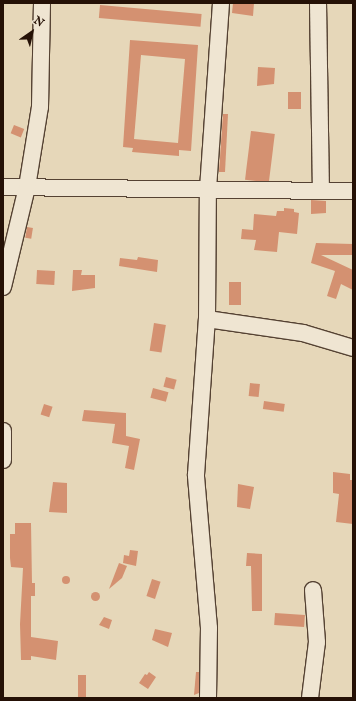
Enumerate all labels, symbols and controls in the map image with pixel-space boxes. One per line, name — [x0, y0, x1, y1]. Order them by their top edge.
north arrow — [12, 12, 52, 52]
text: N — [31, 14, 47, 31]

